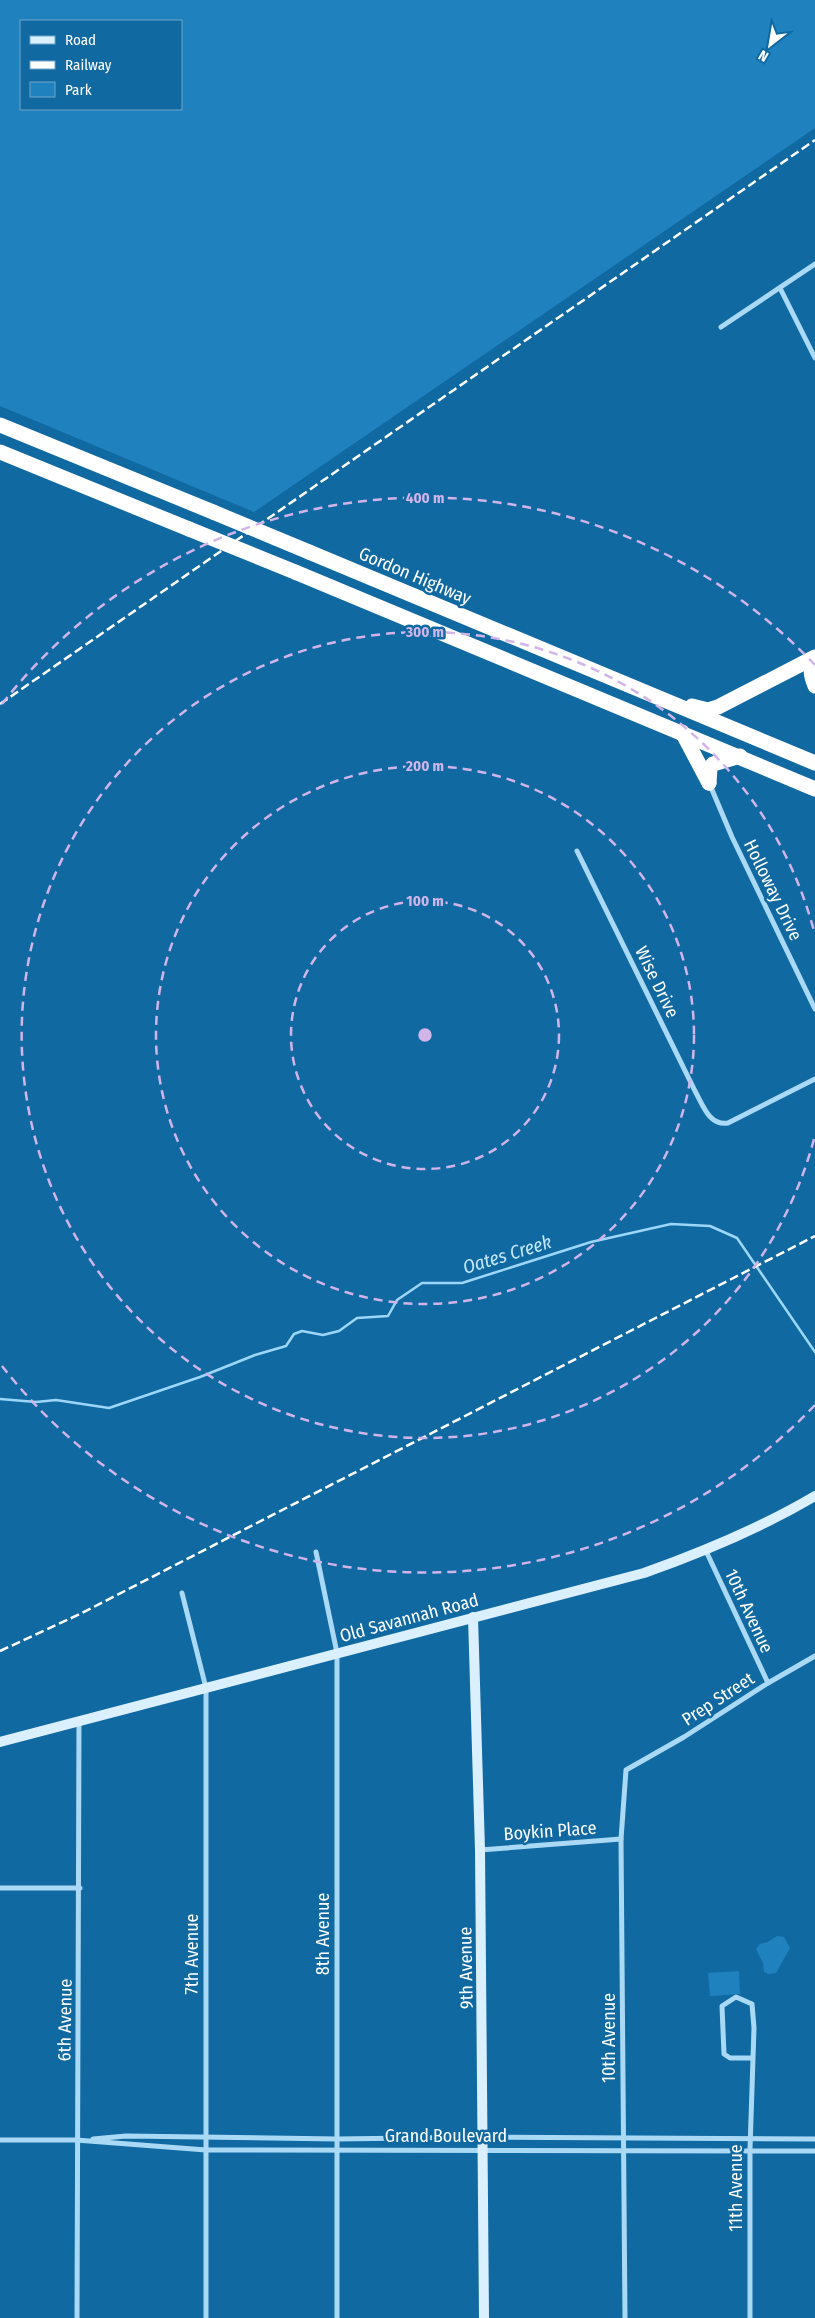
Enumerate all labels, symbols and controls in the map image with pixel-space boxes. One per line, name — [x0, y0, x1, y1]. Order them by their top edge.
legend — [20, 20, 182, 110]
north arrow — [745, 20, 795, 70]
text: Road — [65, 31, 96, 49]
text: N — [756, 46, 772, 65]
text: Railway — [65, 56, 112, 74]
text: Park — [65, 81, 92, 99]
text: 400 m — [406, 489, 444, 507]
street label: Gordon Highway — [356, 542, 474, 610]
text: 300 m — [405, 623, 444, 641]
text: 200 m — [405, 757, 444, 775]
street label: Holloway Drive — [739, 836, 807, 944]
text: 100 m — [406, 892, 444, 910]
street label: Wise Drive — [630, 943, 684, 1021]
centre of rings — [416, 1026, 434, 1044]
water label: Oates Creek — [460, 1230, 554, 1279]
street label: 10th Avenue — [720, 1566, 778, 1657]
street label: Old Savannah Road — [337, 1589, 481, 1647]
street label: Prep Street — [678, 1667, 758, 1731]
street label: Boykin Place — [503, 1817, 597, 1845]
street label: 8th Avenue — [312, 1893, 334, 1975]
street label: 7th Avenue — [181, 1913, 203, 1994]
street label: 9th Avenue — [454, 1926, 478, 2009]
street label: 6th Avenue — [53, 1978, 77, 2061]
street label: 10th Avenue — [598, 1993, 620, 2083]
street label: Grand Boulevard — [385, 2125, 507, 2147]
street label: 11th Avenue — [725, 2144, 747, 2232]

